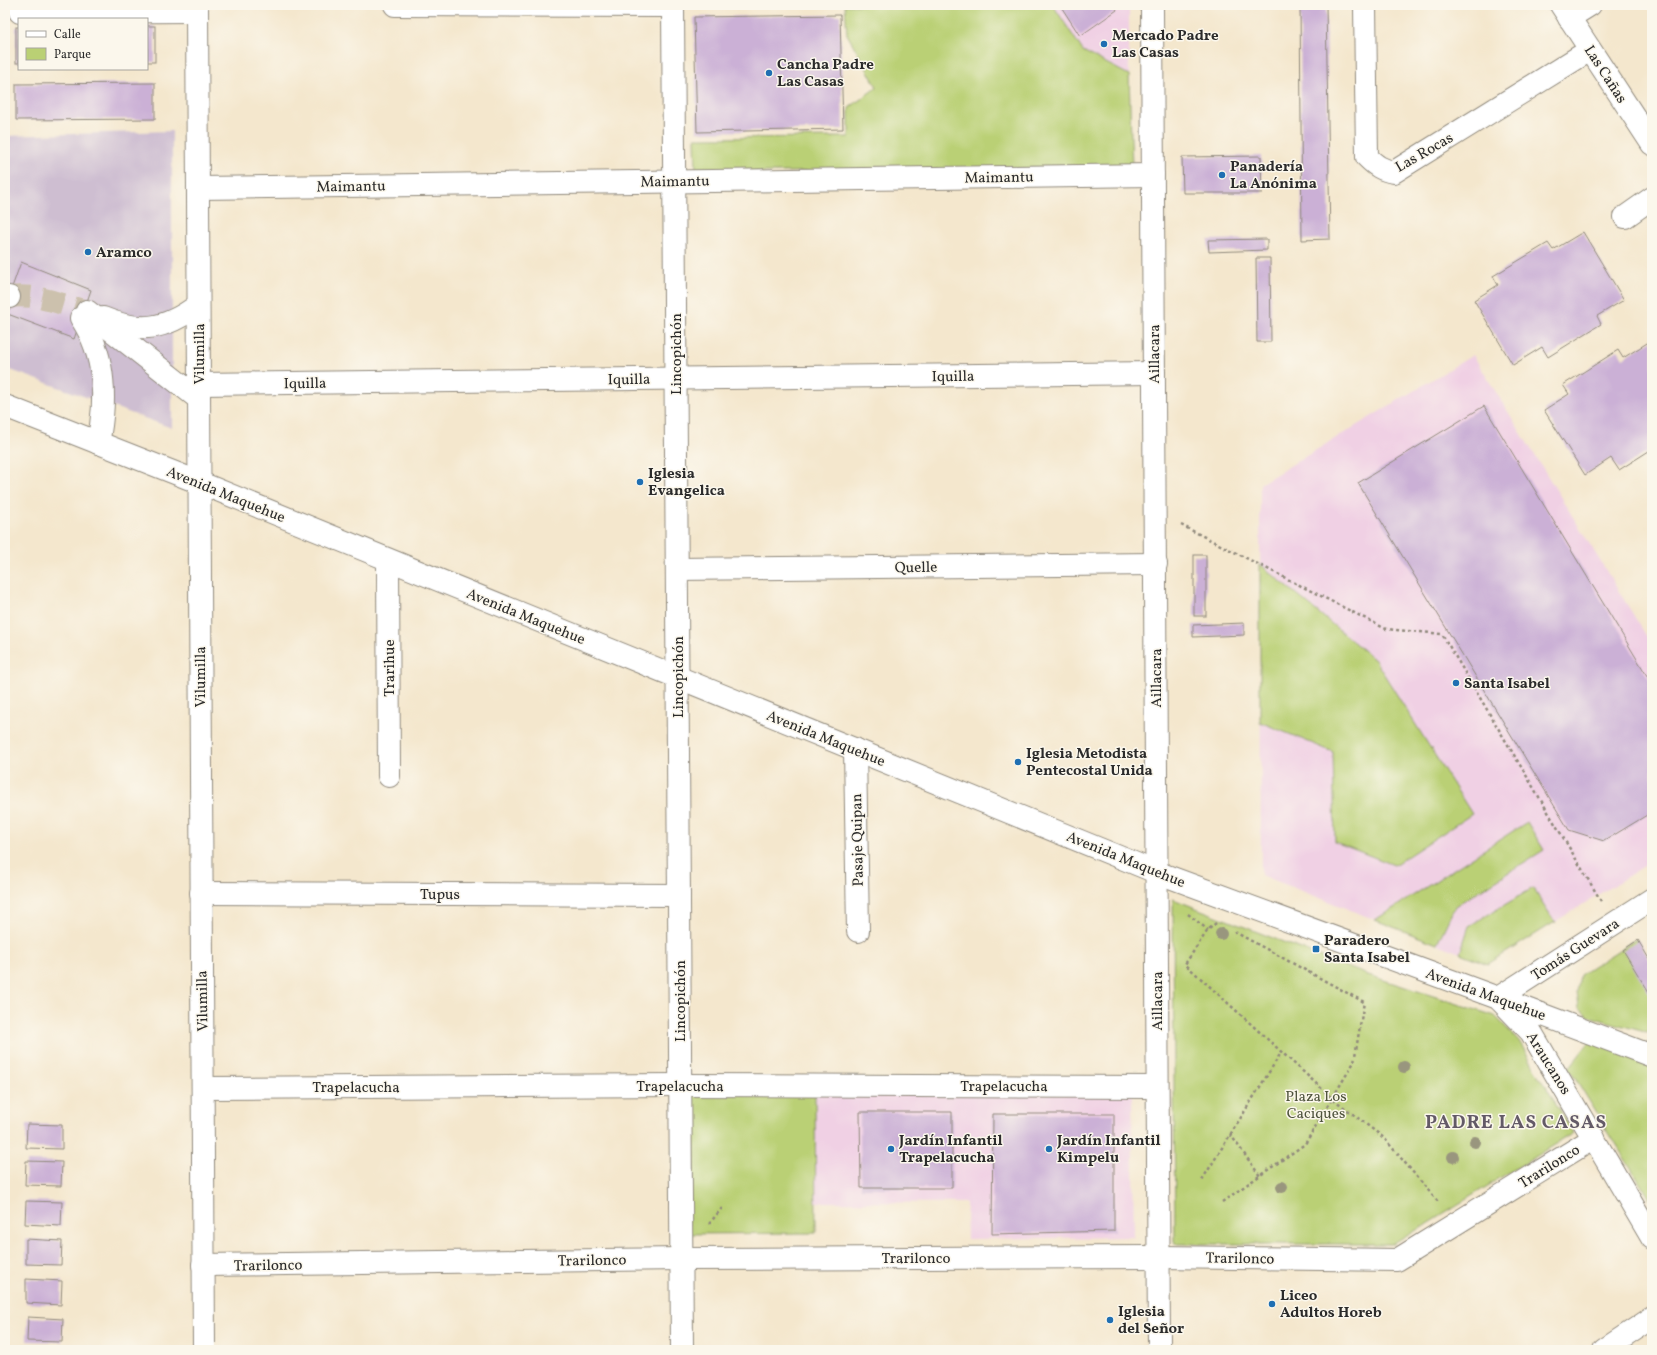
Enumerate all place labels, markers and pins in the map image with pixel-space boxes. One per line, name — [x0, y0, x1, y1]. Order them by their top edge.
place label: Mercado Padre Las Casas — [1112, 26, 1219, 64]
marker: Mercado Padre Las Casas — [1099, 39, 1109, 49]
place label: Cancha Padre Las Casas — [777, 55, 874, 93]
marker: Cancha Padre Las Casas — [764, 68, 774, 78]
place label: Panadería La Anónima — [1230, 157, 1317, 195]
marker: Panadería La Anónima — [1217, 170, 1227, 180]
place label: Aramco — [96, 243, 152, 264]
marker: Aramco — [83, 247, 93, 257]
place label: Iglesia Evangelica — [648, 464, 725, 502]
marker: Iglesia Evangelica — [635, 477, 645, 487]
place label: Santa Isabel — [1464, 674, 1550, 695]
marker: Santa Isabel — [1451, 678, 1461, 688]
place label: Iglesia Metodista Pentecostal Unida — [1026, 744, 1153, 782]
marker: Iglesia Metodista Pentecostal Unida — [1013, 757, 1023, 767]
place label: Paradero Santa Isabel — [1324, 931, 1410, 969]
marker: Paradero Santa Isabel — [1311, 944, 1321, 954]
place label: Jardín Infantil Trapelacucha — [898, 1131, 1003, 1169]
place label: Jardín Infantil Kimpelu — [1056, 1131, 1161, 1169]
marker: Jardín Infantil Trapelacucha — [886, 1144, 896, 1154]
marker: Jardín Infantil Kimpelu — [1044, 1144, 1054, 1154]
place label: Liceo Adultos Horeb — [1280, 1286, 1382, 1324]
marker: Liceo Adultos Horeb — [1267, 1299, 1277, 1309]
place label: Iglesia del Señor — [1118, 1302, 1184, 1340]
marker: Iglesia del Señor — [1105, 1315, 1115, 1325]

